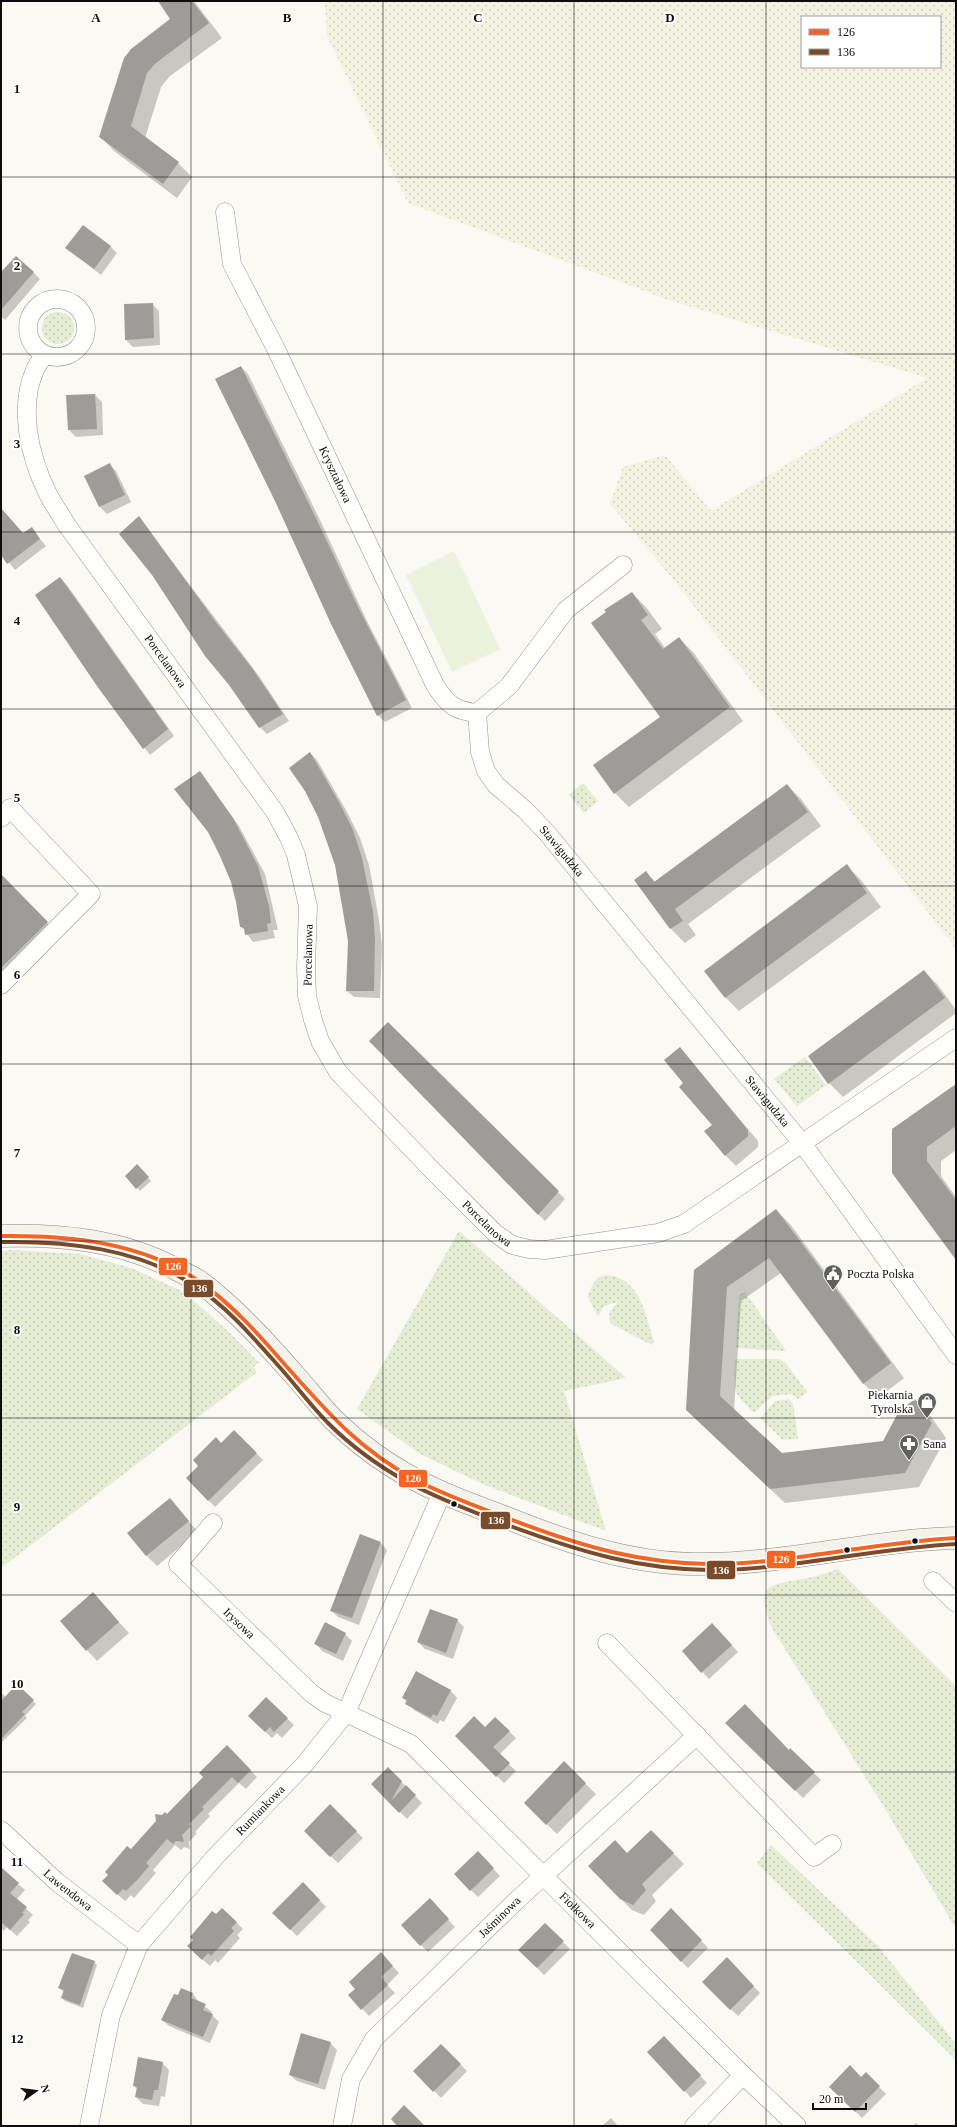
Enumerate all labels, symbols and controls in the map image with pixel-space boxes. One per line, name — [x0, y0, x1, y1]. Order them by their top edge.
text: A — [91, 10, 101, 25]
text: B — [283, 10, 292, 25]
text: C — [473, 10, 483, 25]
text: D — [665, 10, 675, 25]
legend — [801, 16, 941, 68]
text: 126 — [837, 25, 855, 39]
text: 136 — [837, 45, 855, 59]
text: 1 — [14, 81, 20, 96]
text: 2 — [14, 258, 20, 273]
text: 3 — [14, 436, 21, 451]
street label: Kryształowa — [316, 444, 355, 506]
text: 4 — [14, 613, 21, 628]
street label: Porcelanowa — [142, 632, 190, 691]
text: 5 — [14, 790, 21, 805]
street label: Stawigudzka — [537, 822, 587, 880]
street label: Porcelanowa — [300, 923, 316, 986]
text: 6 — [14, 967, 21, 982]
street label: Stawigudzka — [742, 1073, 793, 1130]
text: 7 — [14, 1145, 21, 1160]
street label: Porcelanowa — [459, 1197, 515, 1250]
line badge: 126 — [158, 1257, 188, 1276]
text: 126 — [165, 1260, 182, 1272]
public building icon: Poczta Polska — [822, 1263, 844, 1291]
place label: Poczta Polska — [847, 1267, 915, 1281]
line badge: 136 — [183, 1279, 214, 1298]
text: 136 — [191, 1282, 208, 1294]
text: 8 — [14, 1322, 21, 1337]
place label: Piekarnia Tyrolska — [868, 1388, 914, 1416]
shop icon: Piekarnia Tyrolska — [916, 1391, 938, 1419]
pharmacy icon: Sana — [898, 1433, 920, 1461]
place label: Sana — [923, 1437, 947, 1451]
line badge: 126 — [398, 1469, 428, 1488]
text: 126 — [405, 1472, 422, 1484]
text: 9 — [14, 1499, 21, 1514]
unlabelled marker — [449, 1499, 459, 1509]
line badge: 136 — [480, 1511, 511, 1530]
text: 136 — [488, 1514, 505, 1526]
unlabelled marker — [910, 1536, 920, 1546]
unlabelled marker — [842, 1545, 852, 1555]
line badge: 126 — [766, 1550, 796, 1569]
text: 126 — [773, 1553, 790, 1565]
line badge: 136 — [706, 1560, 736, 1580]
text: 136 — [713, 1564, 730, 1576]
street label: Irysowa — [220, 1605, 258, 1642]
text: 10 — [11, 1676, 24, 1691]
street label: Rumiankowa — [233, 1782, 288, 1838]
text: 11 — [11, 1854, 23, 1869]
street label: Lawendowa — [41, 1866, 96, 1914]
street label: Fiołkowa — [557, 1889, 599, 1932]
street label: Jaśminowa — [475, 1893, 524, 1941]
text: 12 — [11, 2031, 24, 2046]
north arrow — [16, 2071, 56, 2111]
text: N — [39, 2083, 52, 2094]
scale bar — [813, 2085, 866, 2111]
text: 20 m — [819, 2092, 844, 2106]

